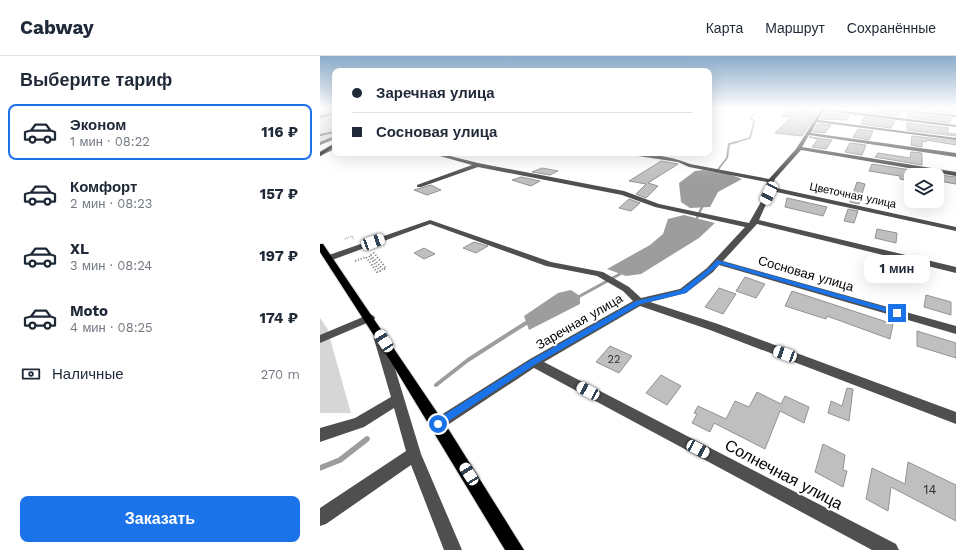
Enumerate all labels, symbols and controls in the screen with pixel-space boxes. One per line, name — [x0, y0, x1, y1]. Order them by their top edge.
text: Cabway — [20, 16, 94, 39]
text: Карта — [706, 20, 743, 36]
text: Маршрут — [765, 20, 825, 36]
text: Сохранённые — [847, 20, 936, 36]
text: Выберите тариф — [20, 69, 172, 90]
text: Заречная улица — [376, 84, 495, 102]
icon: car — [22, 114, 58, 150]
text: Эконом — [70, 116, 126, 134]
text: 116 ₽ — [261, 123, 298, 141]
text: Сосновая улица — [376, 123, 497, 141]
text: 1 мин · 08:22 — [70, 134, 150, 149]
map controls — [904, 168, 944, 208]
button: layers — [904, 168, 944, 208]
icon: car — [22, 176, 58, 212]
text: Комфорт — [70, 178, 137, 196]
car — [758, 180, 780, 206]
street label: Цветочная улица — [808, 180, 898, 211]
text: 157 ₽ — [260, 185, 298, 203]
text: 2 мин · 08:23 — [70, 196, 152, 211]
car — [360, 232, 386, 252]
icon: car — [22, 238, 58, 274]
text: XL — [70, 240, 89, 258]
text: 197 ₽ — [259, 247, 298, 265]
street label: Сосновая улица — [756, 253, 856, 295]
callout: 1 мин — [864, 255, 930, 283]
text: 3 мин · 08:24 — [70, 258, 152, 273]
text: 1 мин — [880, 261, 914, 276]
street label: Заречная улица — [533, 290, 626, 352]
icon: car — [22, 300, 58, 336]
text: Moto — [70, 302, 108, 320]
route end — [888, 304, 906, 322]
text: 174 ₽ — [259, 309, 298, 327]
text: 4 мин · 08:25 — [70, 320, 153, 335]
car — [372, 328, 396, 354]
car — [772, 344, 798, 364]
house number: 22 — [608, 353, 620, 366]
icon: cash — [20, 363, 42, 385]
text: Наличные — [52, 365, 124, 383]
text: 270 m — [261, 367, 300, 382]
car — [575, 380, 601, 402]
route start — [429, 415, 447, 433]
street label: Солнечная улица — [722, 435, 846, 514]
car — [685, 438, 711, 460]
car — [458, 461, 480, 487]
house number: 14 — [923, 482, 937, 497]
button: Заказать — [20, 496, 300, 542]

